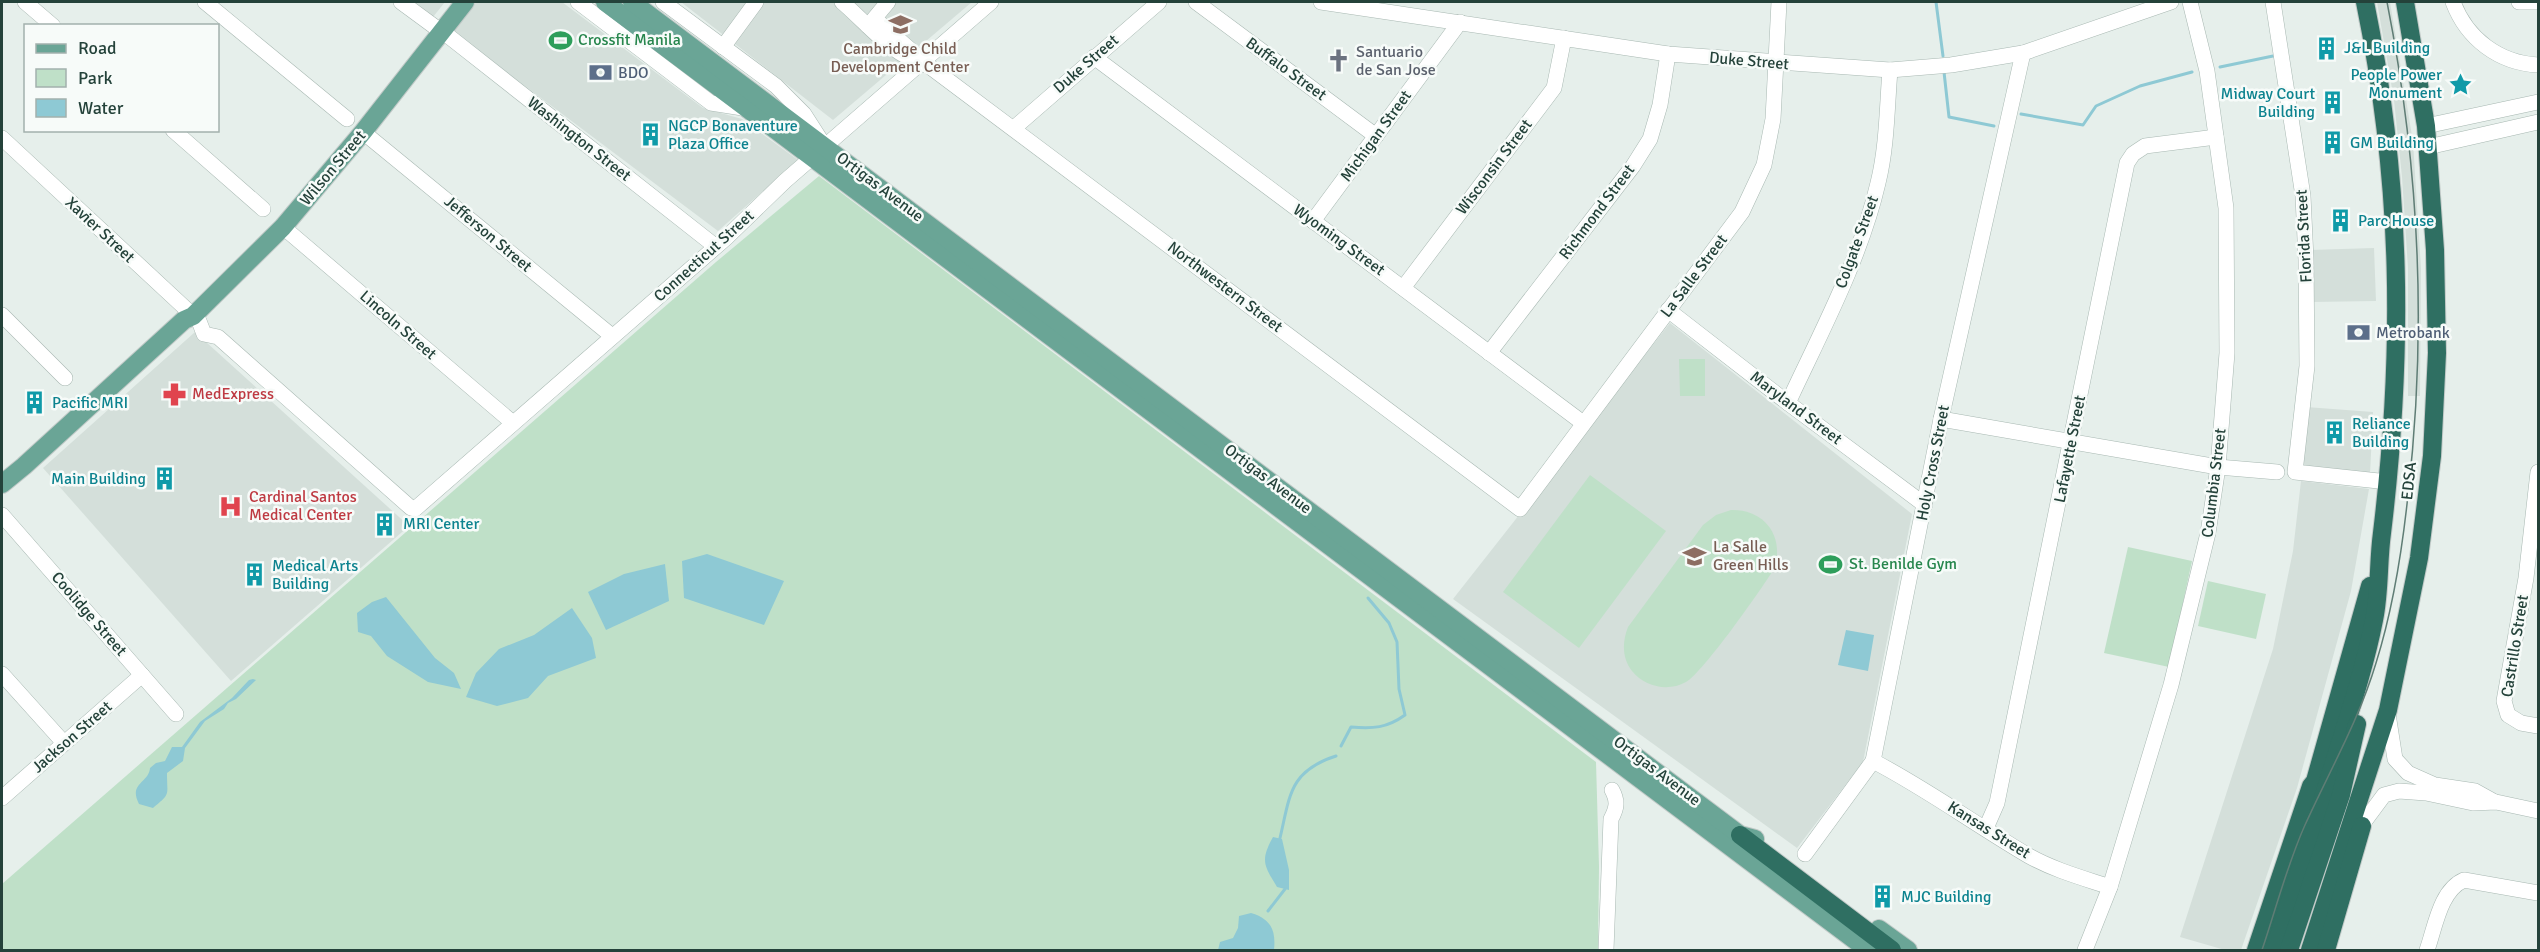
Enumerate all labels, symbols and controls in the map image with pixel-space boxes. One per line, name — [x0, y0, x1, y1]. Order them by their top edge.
school or university icon: Cambridge Child Development Center — [887, 11, 913, 37]
legend — [24, 24, 219, 132]
sports icon: Crossfit Manila — [547, 27, 573, 53]
place label: Crossfit Manila — [578, 30, 681, 50]
street label: Duke Street — [1049, 30, 1123, 98]
street label: Buffalo Street — [1242, 33, 1331, 105]
building icon: J&L Building — [2313, 35, 2339, 61]
text: Road — [78, 37, 117, 59]
place label: J&L Building — [2344, 38, 2430, 58]
place label: Cambridge Child Development Center — [831, 39, 970, 77]
place label: Santuario de San Jose — [1356, 42, 1436, 80]
church icon: Santuario de San Jose — [1325, 48, 1351, 74]
street label: Duke Street — [1708, 48, 1790, 74]
bank icon: BDO — [587, 60, 613, 86]
place label: BDO — [618, 63, 649, 83]
place label: People Power Monument — [2350, 65, 2442, 103]
text: Park — [78, 67, 113, 89]
place icon: People Power Monument — [2447, 71, 2473, 97]
place label: Midway Court Building — [2221, 84, 2315, 122]
street label: Michigan Street — [1336, 86, 1416, 186]
building icon: Midway Court Building — [2320, 90, 2346, 116]
street label: Washington Street — [523, 92, 635, 186]
text: Water — [78, 97, 124, 119]
street label: Wisconsin Street — [1451, 115, 1537, 219]
place label: NGCP Bonaventure Plaza Office — [668, 116, 798, 154]
building icon: NGCP Bonaventure Plaza Office — [637, 122, 663, 148]
street label: Wilson Street — [296, 126, 370, 210]
building icon: GM Building — [2319, 130, 2345, 156]
place label: GM Building — [2350, 133, 2434, 153]
street label: Ortigas Avenue — [832, 148, 928, 226]
street label: Richmond Street — [1555, 160, 1639, 263]
street label: Florida Street — [2292, 188, 2316, 283]
street label: Jefferson Street — [440, 191, 536, 277]
street label: Colgate Street — [1831, 192, 1883, 291]
street label: Xavier Street — [61, 193, 139, 267]
street label: Wyoming Street — [1289, 200, 1389, 280]
street label: Connecticut Street — [650, 205, 759, 306]
building icon: Parc House — [2327, 208, 2353, 234]
place label: Parc House — [2358, 211, 2434, 231]
street label: La Salle Street — [1656, 230, 1732, 322]
street label: Northwestern Street — [1163, 237, 1287, 337]
street label: Lincoln Street — [355, 286, 441, 364]
bank icon: Metrobank — [2345, 320, 2371, 346]
place label: Metrobank — [2376, 323, 2450, 343]
street label: Maryland Street — [1746, 367, 1846, 449]
pharmacy icon: MedExpress — [161, 381, 187, 407]
place label: MedExpress — [192, 384, 274, 404]
building icon: Pacific MRI — [21, 390, 47, 416]
place label: Pacific MRI — [52, 393, 128, 413]
street label: Lafayette Street — [2050, 393, 2090, 504]
street label: Holy Cross Street — [1912, 403, 1954, 523]
place label: Reliance Building — [2352, 414, 2411, 452]
building icon: Reliance Building — [2321, 420, 2347, 446]
street label: Columbia Street — [2197, 427, 2231, 539]
street label: Ortigas Avenue — [1220, 440, 1316, 518]
street label: EDSA — [2397, 461, 2421, 501]
building icon: Main Building — [151, 466, 177, 492]
place label: Main Building — [51, 469, 146, 489]
place label: Cardinal Santos Medical Center — [249, 487, 357, 525]
hospital icon: Cardinal Santos Medical Center — [218, 493, 244, 519]
building icon: MRI Center — [372, 511, 398, 537]
place label: MRI Center — [403, 514, 479, 534]
place label: La Salle Green Hills — [1713, 537, 1788, 575]
school or university icon: La Salle Green Hills — [1682, 543, 1708, 569]
sports icon: St. Benilde Gym — [1818, 551, 1844, 577]
place label: St. Benilde Gym — [1849, 554, 1957, 574]
place label: Medical Arts Building — [272, 556, 358, 594]
building icon: Medical Arts Building — [241, 562, 267, 588]
street label: Coolidge Street — [47, 568, 131, 661]
street label: Castrillo Street — [2497, 593, 2533, 699]
street label: Jackson Street — [28, 697, 116, 777]
street label: Ortigas Avenue — [1609, 732, 1705, 810]
street label: Kansas Street — [1944, 797, 2034, 864]
building icon: MJC Building — [1870, 884, 1896, 910]
place label: MJC Building — [1901, 887, 1991, 907]

